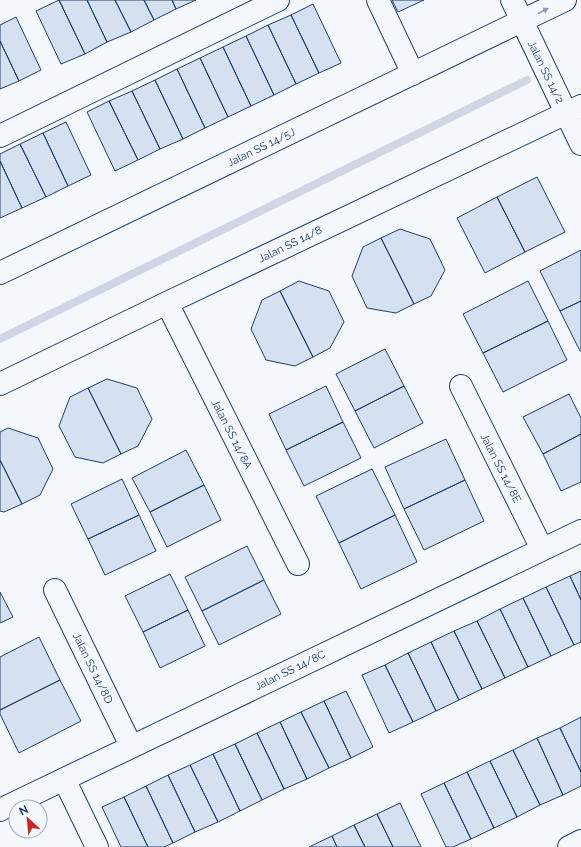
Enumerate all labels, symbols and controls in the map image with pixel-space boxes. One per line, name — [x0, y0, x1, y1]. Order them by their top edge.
one-way arrow — [538, 8, 549, 14]
street label: Jalan SS 14/2 — [525, 39, 566, 106]
street label: Jalan SS 14/5J — [225, 125, 297, 169]
street label: Jalan SS 14/8 — [256, 223, 324, 265]
street label: Jalan SS 14/8A — [208, 397, 255, 472]
street label: Jalan SS 14/8E — [477, 431, 524, 505]
street label: Jalan SS 14/8D — [70, 631, 115, 706]
street label: Jalan SS 14/8C — [253, 648, 328, 693]
north arrow — [8, 799, 48, 839]
text: N — [17, 803, 30, 818]

